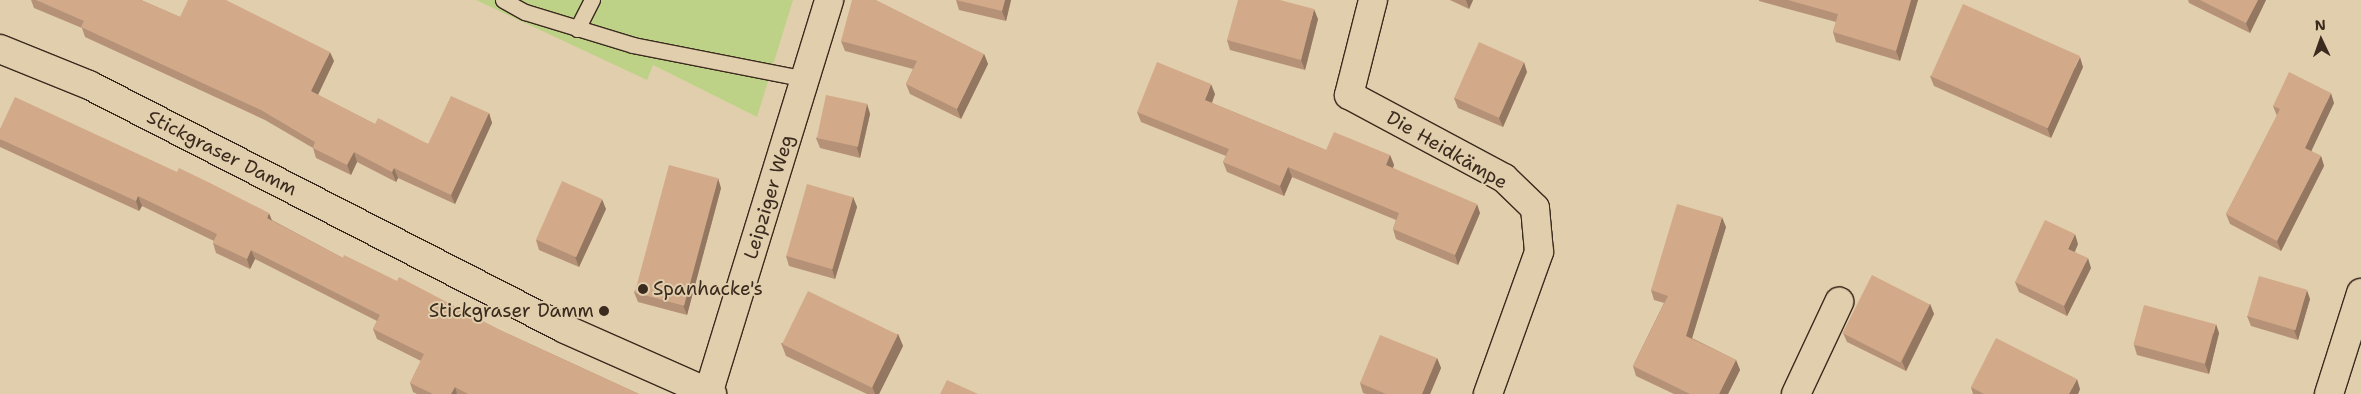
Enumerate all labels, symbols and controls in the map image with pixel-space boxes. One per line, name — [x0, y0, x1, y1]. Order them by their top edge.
north arrow — [2296, 15, 2346, 65]
text: N — [2314, 16, 2326, 34]
street label: Stickgraser Damm — [143, 105, 301, 201]
street label: Die Heidkämpe — [1382, 106, 1512, 194]
street label: Leipziger Weg — [739, 132, 799, 262]
place label: Spanhacke's — [653, 278, 763, 300]
marker: Spanhacke's — [637, 283, 649, 295]
place label: Stickgraser Damm — [429, 300, 594, 322]
marker: Stickgraser Damm — [598, 305, 610, 317]

